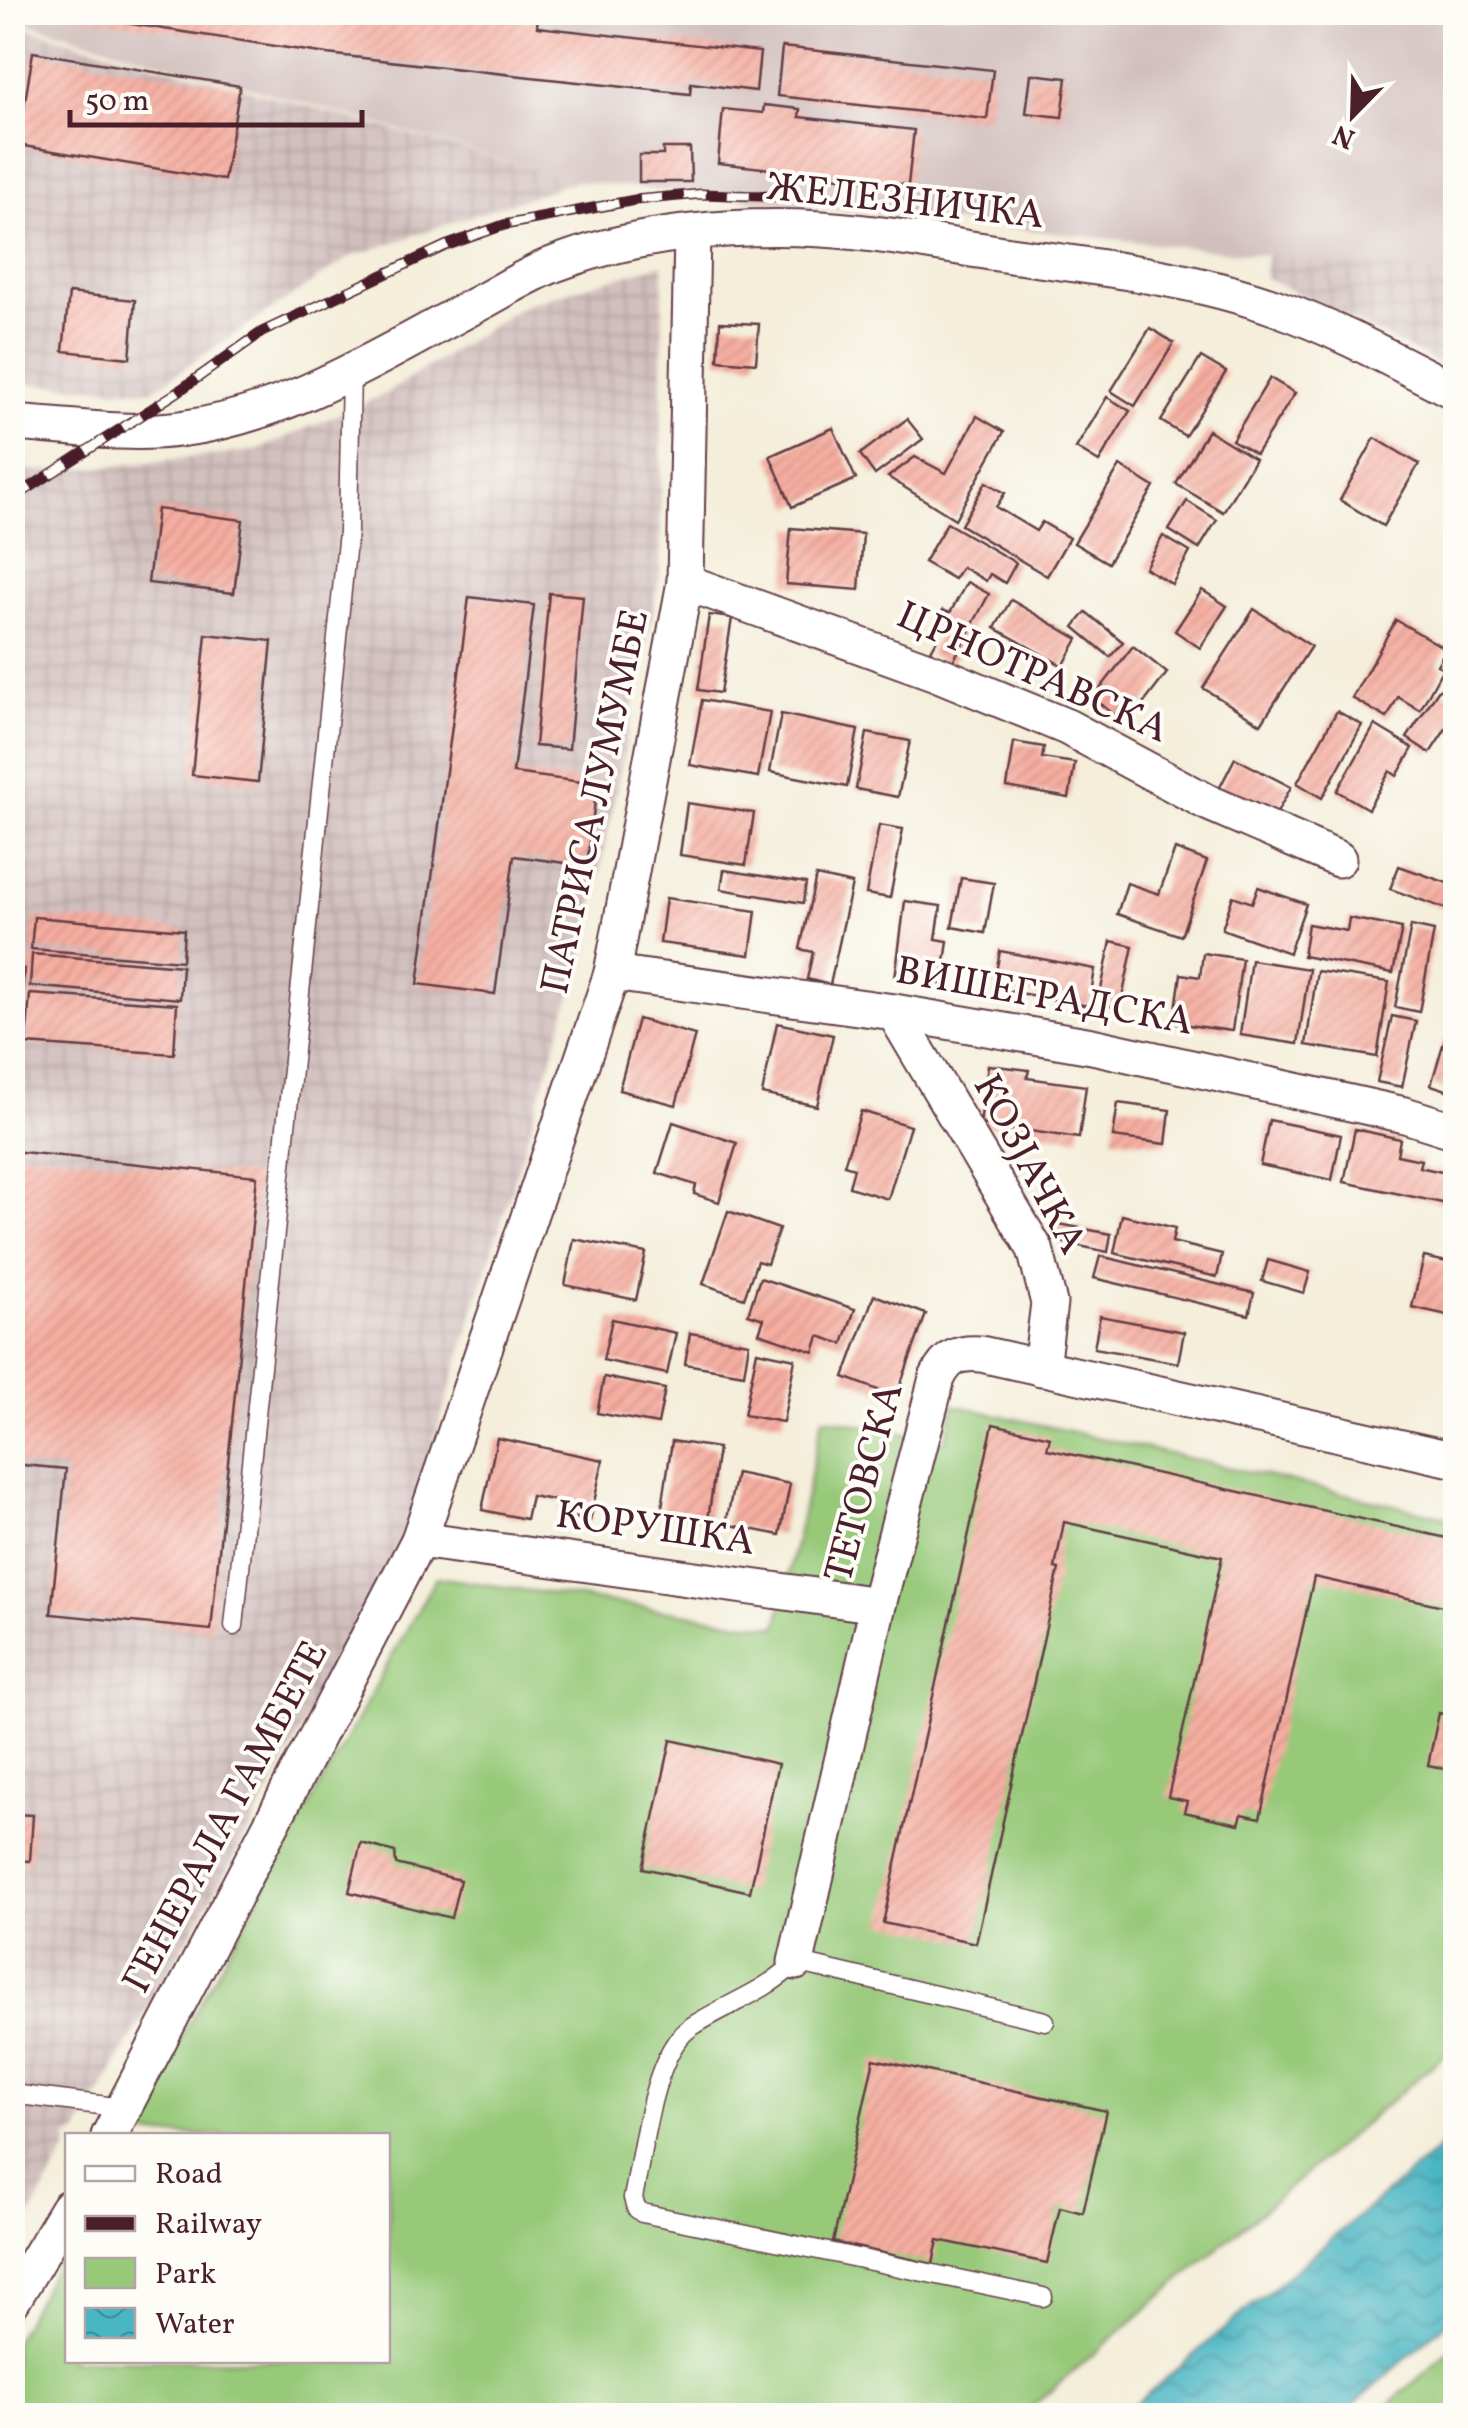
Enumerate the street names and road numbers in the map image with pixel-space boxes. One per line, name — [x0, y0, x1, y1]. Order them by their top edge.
street label: ЖЕЛЕЗНИЧКА — [763, 161, 1047, 245]
street label: ЦРНОТРАВСКА — [887, 589, 1177, 759]
street label: ПАТРИСА ЛУМУМБЕ — [529, 604, 665, 1000]
street label: ВИШЕГРАДСКА — [891, 944, 1197, 1052]
street label: КОЗЈАЧКА — [957, 1065, 1099, 1265]
street label: ТЕТОВСКА — [813, 1377, 919, 1589]
street label: КОРУШКА — [552, 1488, 758, 1572]
street label: ГЕНЕРАЛА ГАМБЕТЕ — [110, 1632, 344, 2004]

